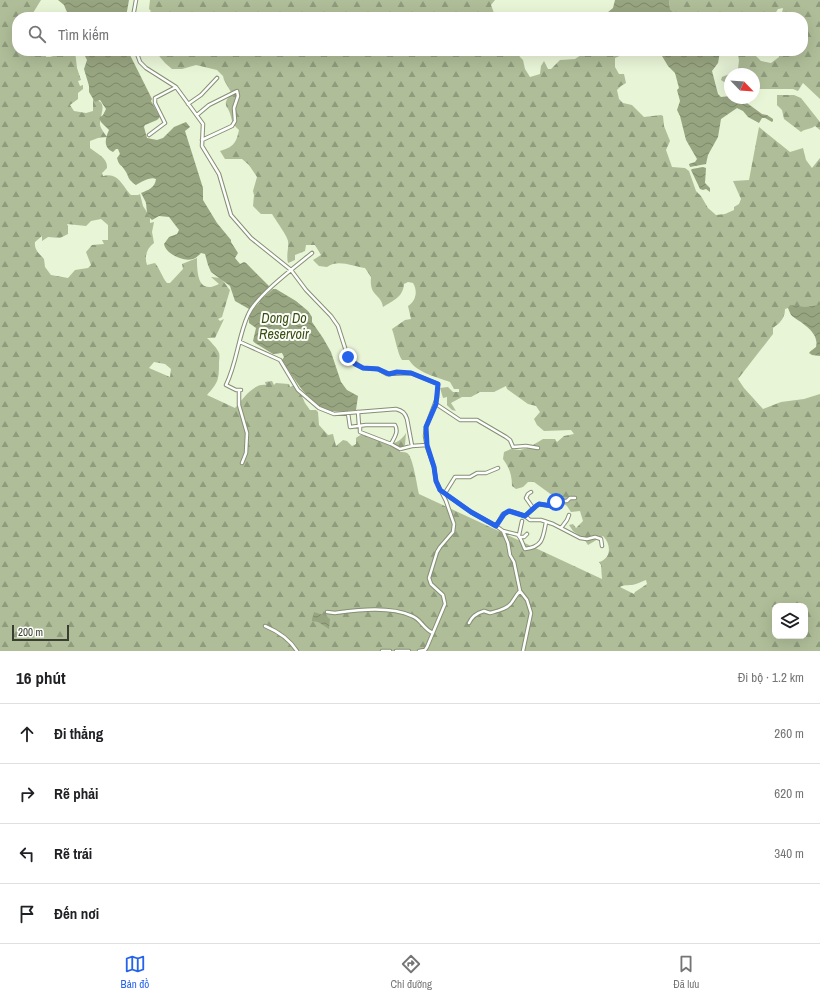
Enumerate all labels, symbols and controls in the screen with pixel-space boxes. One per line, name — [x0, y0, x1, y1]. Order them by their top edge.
search box — [12, 12, 808, 56]
icon: search — [26, 23, 48, 45]
text: Tìm kiếm — [58, 24, 109, 45]
north arrow — [724, 68, 760, 104]
water label: Dong Do Reservoir — [259, 309, 310, 343]
route end — [339, 348, 357, 366]
route start — [547, 493, 565, 511]
map controls — [772, 603, 808, 639]
button: layers — [772, 603, 808, 639]
scale bar — [12, 623, 69, 642]
text: 200 m — [18, 625, 43, 639]
text: 16 phút — [16, 666, 66, 689]
text: Đi bộ · 1.2 km — [738, 669, 804, 686]
icon: ahead — [16, 723, 38, 745]
text: Đi thẳng — [54, 723, 103, 744]
text: 260 m — [774, 725, 804, 742]
icon: right — [16, 783, 38, 805]
text: Rẽ phải — [54, 783, 98, 804]
text: 620 m — [774, 785, 804, 802]
icon: left — [16, 843, 38, 865]
text: Rẽ trái — [54, 843, 92, 864]
text: 340 m — [774, 845, 804, 862]
icon: arrive — [16, 903, 38, 925]
text: Đến nơi — [54, 903, 99, 924]
tab: Bản đồ — [121, 953, 149, 991]
tab: Chỉ đường — [390, 953, 432, 991]
tab: Đã lưu — [673, 953, 699, 991]

